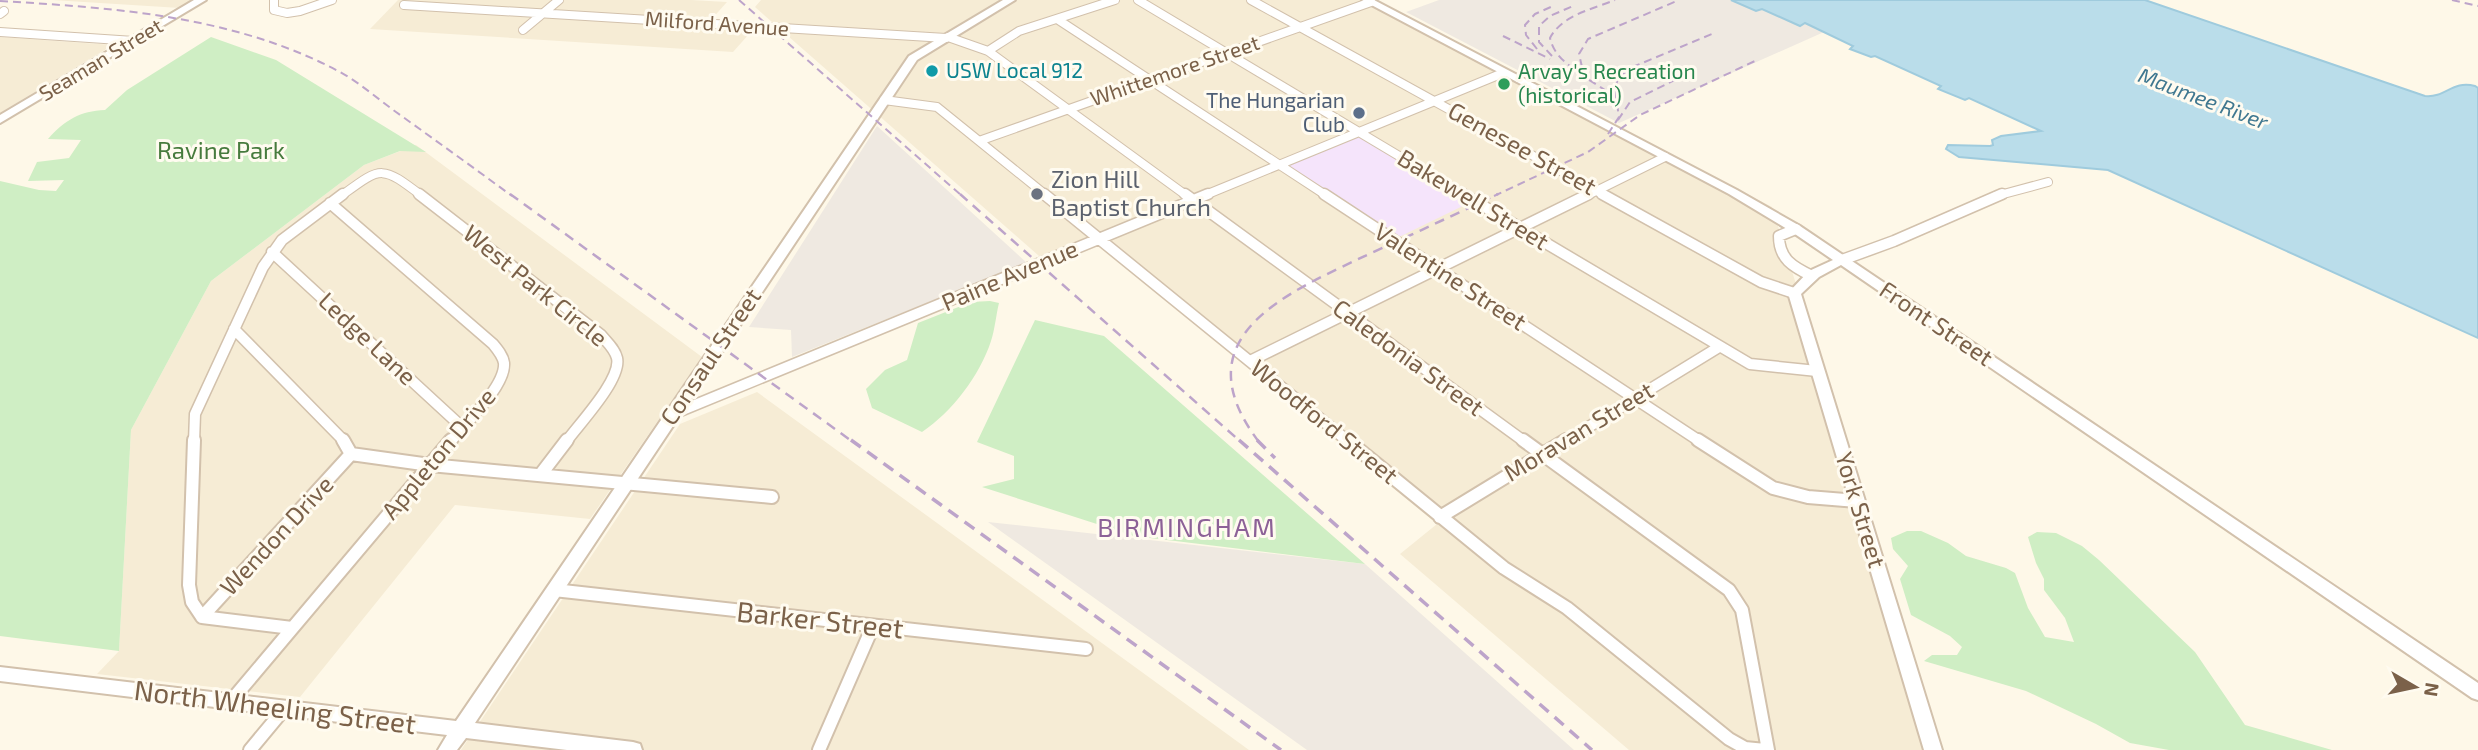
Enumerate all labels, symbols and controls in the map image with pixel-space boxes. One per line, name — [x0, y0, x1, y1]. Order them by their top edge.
street label: Milford Avenue — [644, 5, 790, 40]
street label: Seaman Street — [34, 12, 167, 105]
street label: Whittemore Street — [1087, 29, 1262, 110]
place label: USW Local 912 — [946, 57, 1083, 82]
place label: Arvay's Recreation (historical) — [1518, 58, 1696, 107]
water label: Maumee River — [2135, 61, 2272, 134]
marker: USW Local 912 — [924, 63, 940, 79]
marker: Arvay's Recreation (historical) — [1496, 76, 1512, 92]
place label: The Hungarian Club — [1206, 87, 1345, 136]
street label: Genesee Street — [1444, 95, 1602, 200]
marker: The Hungarian Club — [1351, 105, 1367, 121]
park label: Ravine Park — [157, 135, 285, 164]
street label: Bakewell Street — [1393, 142, 1555, 255]
place label: Zion Hill Baptist Church — [1051, 164, 1211, 221]
marker: Zion Hill Baptist Church — [1029, 186, 1045, 202]
street label: Valentine Street — [1370, 216, 1532, 336]
street label: West Park Circle — [458, 218, 614, 352]
street label: Paine Avenue — [937, 233, 1082, 316]
street label: Front Street — [1875, 274, 1999, 371]
street label: Consaul Street — [653, 282, 766, 430]
street label: Ledge Lane — [313, 285, 423, 390]
street label: Caledonia Street — [1328, 292, 1490, 421]
street label: Woodford Street — [1245, 353, 1404, 489]
street label: Moravan Street — [1498, 375, 1658, 487]
street label: Appleton Drive — [375, 382, 501, 524]
street label: York Street — [1830, 448, 1893, 571]
street label: Wendon Drive — [213, 469, 339, 601]
district label: BIRMINGHAM — [1097, 511, 1277, 542]
street label: Barker Street — [735, 593, 905, 645]
north arrow — [2380, 652, 2450, 722]
street label: North Wheeling Street — [132, 672, 418, 740]
text: N — [2420, 681, 2445, 698]

